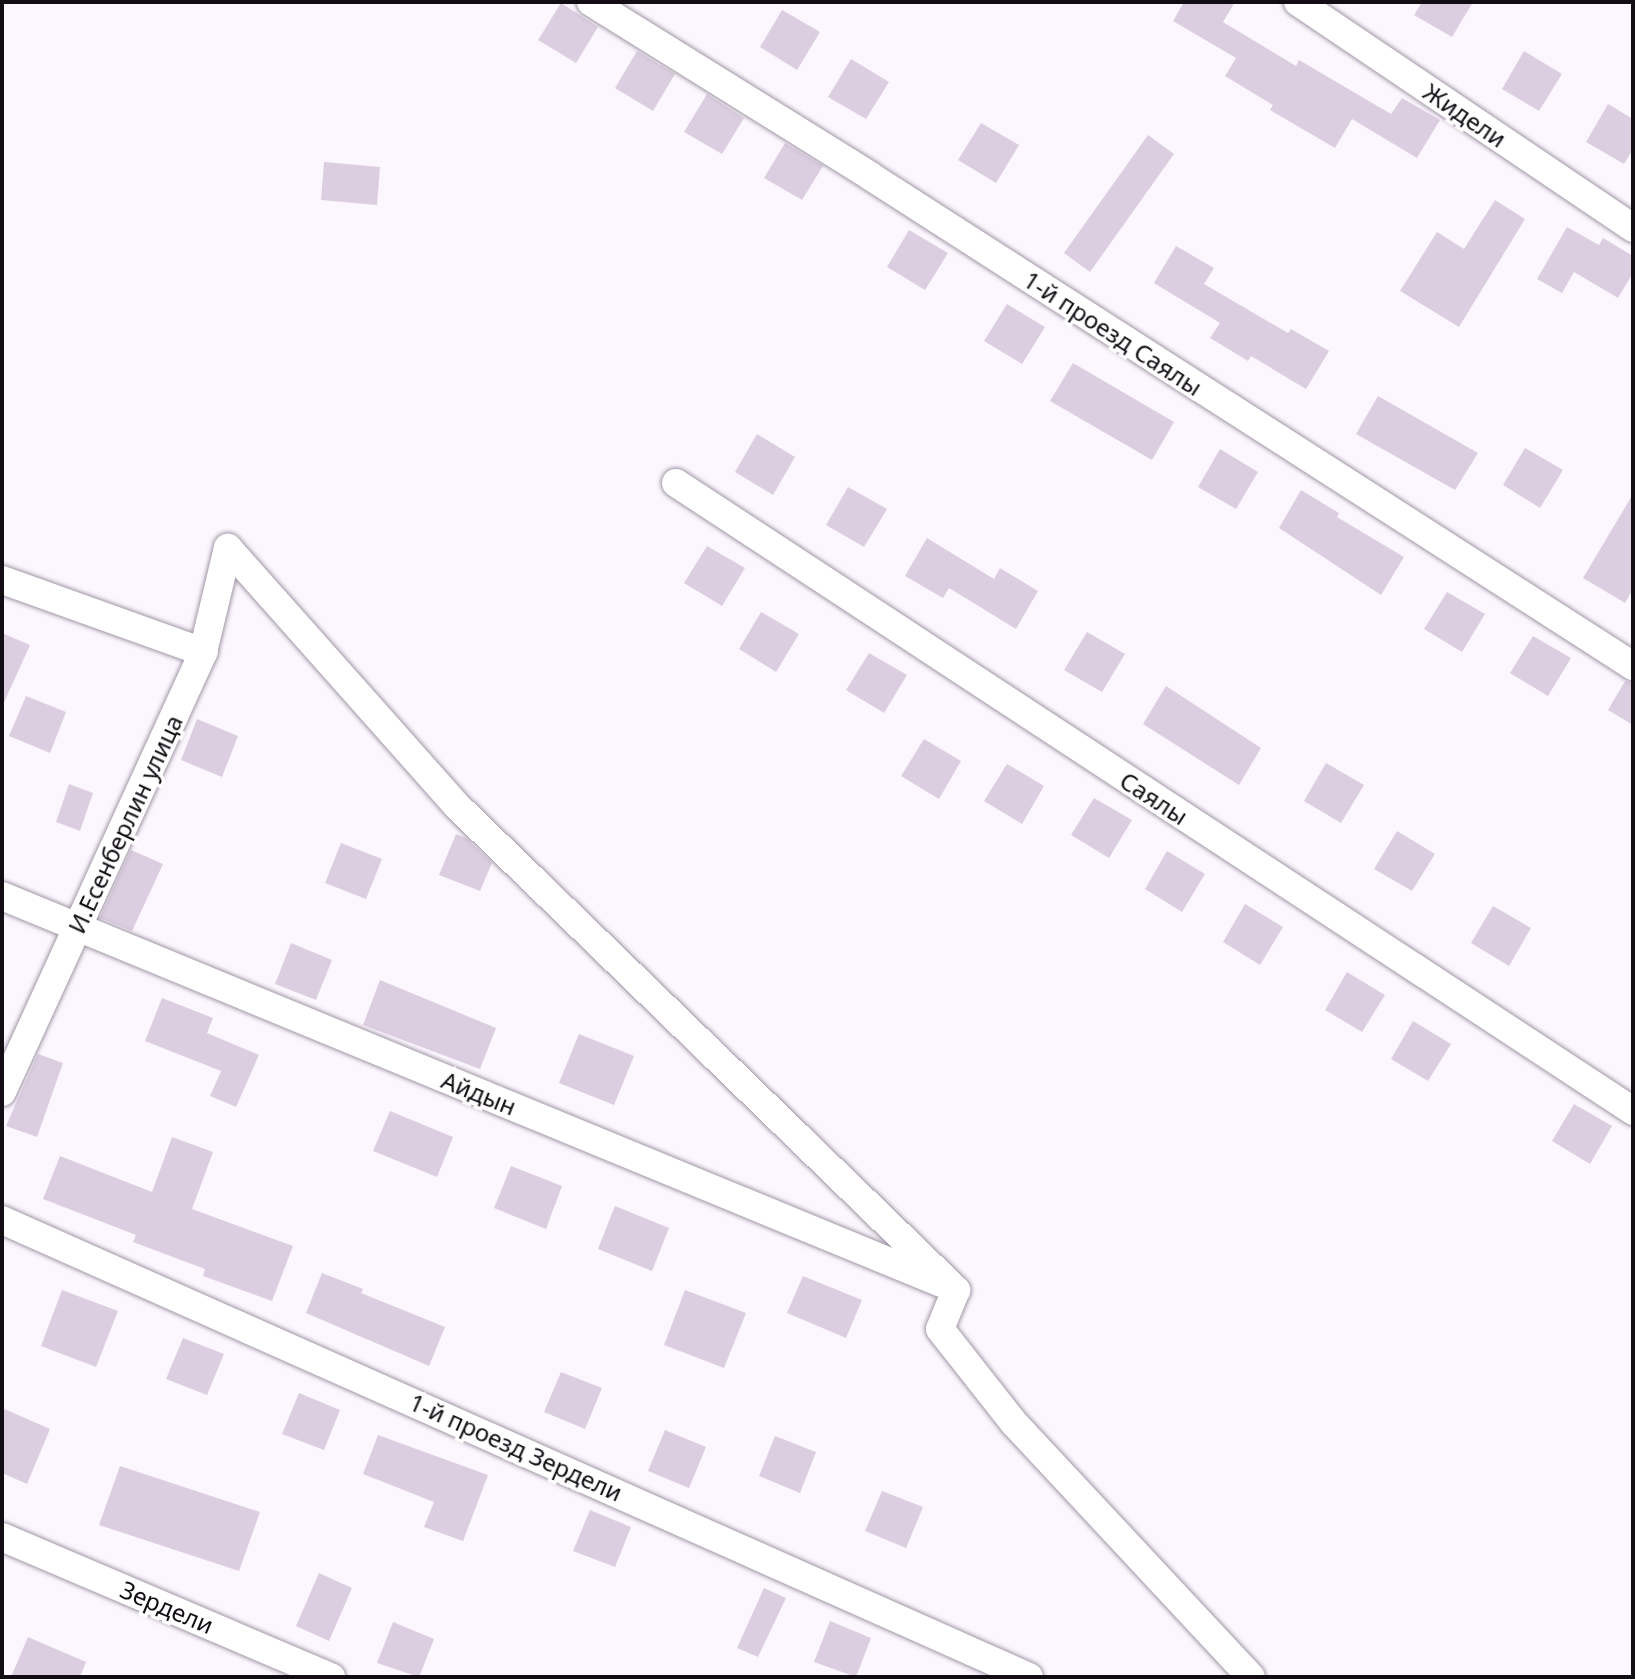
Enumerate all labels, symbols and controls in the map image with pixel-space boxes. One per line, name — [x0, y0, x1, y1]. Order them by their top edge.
street label: Жидели — [1418, 77, 1512, 153]
street label: 1-й проезд Саялы — [1019, 265, 1207, 401]
street label: И.Есенберлин улица — [62, 710, 188, 938]
street label: Саялы — [1115, 766, 1193, 830]
street label: Айдын — [438, 1065, 520, 1121]
street label: 1-й проезд Зердели — [405, 1387, 627, 1507]
street label: Зердели — [116, 1575, 218, 1639]

